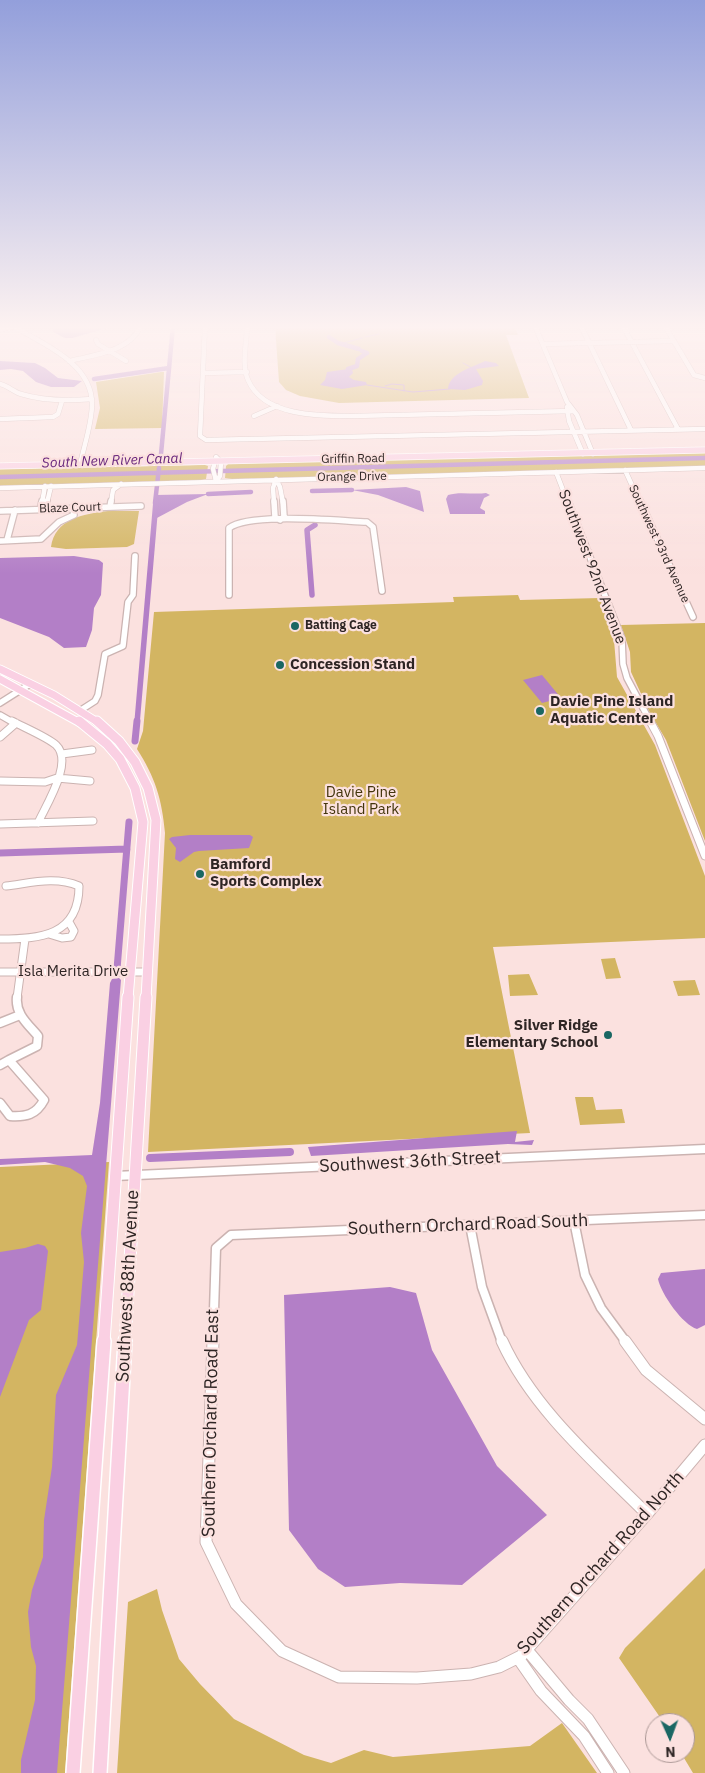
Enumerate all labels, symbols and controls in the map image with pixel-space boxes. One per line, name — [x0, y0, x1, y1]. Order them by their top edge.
water label: South New River Canal — [41, 450, 183, 472]
street label: Griffin Road — [321, 451, 385, 467]
street label: Orange Drive — [317, 469, 387, 485]
street label: Southwest 93rd Avenue — [625, 483, 693, 605]
street label: Southwest 92nd Avenue — [554, 487, 630, 647]
street label: Blaze Court — [39, 500, 101, 516]
place label: Batting Cage — [305, 619, 377, 633]
marker: Batting Cage — [289, 620, 301, 632]
place label: Concession Stand — [290, 656, 415, 674]
marker: Concession Stand — [274, 659, 286, 671]
place label: Davie Pine Island Aquatic Center — [550, 693, 673, 728]
marker: Davie Pine Island Aquatic Center — [534, 705, 546, 717]
park label: Davie Pine Island Park — [323, 784, 399, 819]
place label: Bamford Sports Complex — [210, 856, 322, 891]
marker: Bamford Sports Complex — [194, 868, 206, 880]
street label: Isla Merita Drive — [18, 963, 128, 981]
place label: Silver Ridge Elementary School — [466, 1017, 598, 1052]
marker: Silver Ridge Elementary School — [602, 1029, 614, 1041]
street label: Southwest 36th Street — [319, 1146, 501, 1178]
street label: Southwest 88th Avenue — [112, 1189, 144, 1383]
street label: Southern Orchard Road South — [347, 1210, 589, 1240]
street label: Southern Orchard Road East — [198, 1309, 224, 1537]
street label: Southern Orchard Road North — [513, 1467, 689, 1659]
north arrow — [645, 1713, 695, 1763]
text: N — [665, 1743, 676, 1761]

